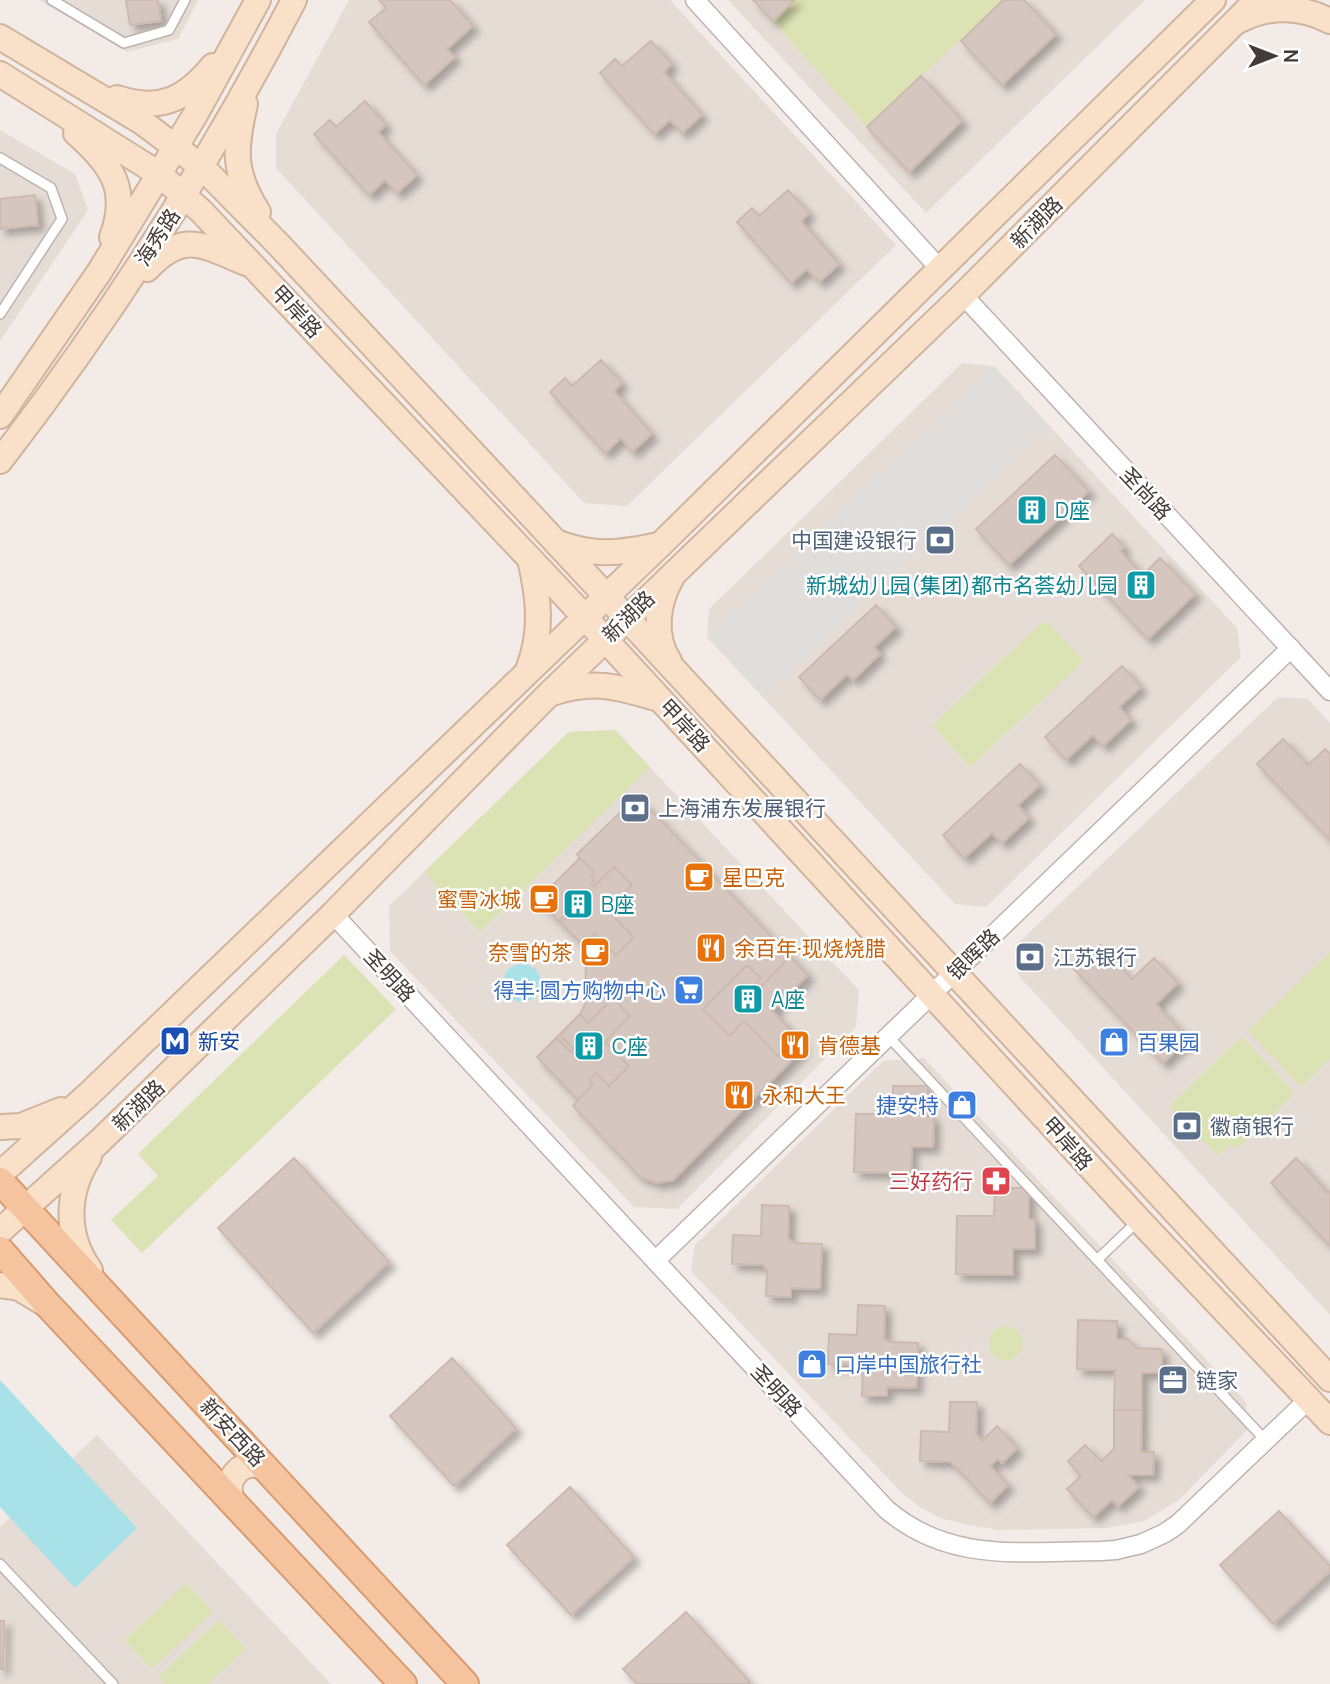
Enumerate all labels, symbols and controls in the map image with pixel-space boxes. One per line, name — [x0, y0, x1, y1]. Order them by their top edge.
north arrow — [1239, 21, 1309, 91]
text: N — [1278, 49, 1304, 63]
street label: 新湖路 — [1004, 190, 1068, 254]
street label: 海秀路 — [128, 203, 186, 271]
street label: 甲岸路 — [265, 278, 329, 344]
street label: 圣尚路 — [1114, 460, 1178, 526]
building icon: D座 — [1015, 493, 1049, 527]
place label: D座 — [1055, 496, 1090, 524]
bank icon: 中国建设银行 — [923, 523, 957, 557]
place label: 中国建设银行 — [791, 526, 917, 554]
building icon: 新城幼儿园(集团)都市名荟幼儿园 — [1124, 568, 1158, 602]
place label: 新城幼儿园(集团)都市名荟幼儿园 — [806, 571, 1118, 599]
street label: 新湖路 — [596, 584, 660, 648]
street label: 甲岸路 — [653, 692, 717, 758]
bank icon: 上海浦东发展银行 — [618, 791, 652, 825]
place label: 上海浦东发展银行 — [658, 794, 826, 822]
cafe icon: 星巴克 — [682, 860, 716, 894]
place label: 星巴克 — [722, 863, 785, 891]
cafe icon: 蜜雪冰城 — [527, 882, 561, 916]
place label: 蜜雪冰城 — [437, 885, 521, 913]
building icon: B座 — [561, 887, 595, 921]
place label: B座 — [601, 890, 635, 918]
street label: 银晖路 — [941, 922, 1005, 986]
restaurant icon: 余百年·现烧烧腊 — [694, 931, 728, 965]
place label: 余百年·现烧烧腊 — [734, 934, 886, 962]
cafe icon: 奈雪的茶 — [578, 935, 612, 969]
place label: 奈雪的茶 — [488, 938, 572, 966]
bank icon: 江苏银行 — [1013, 940, 1047, 974]
street label: 圣明路 — [358, 942, 422, 1008]
place label: 江苏银行 — [1053, 943, 1137, 971]
supermarket icon: 得丰·圆方购物中心 — [672, 973, 706, 1007]
place label: 得丰·圆方购物中心 — [493, 976, 666, 1004]
building icon: A座 — [731, 982, 765, 1016]
place label: A座 — [771, 985, 805, 1013]
metro station icon: 新安 — [158, 1024, 192, 1058]
shop icon: 百果园 — [1097, 1025, 1131, 1059]
place label: 新安 — [198, 1027, 240, 1055]
restaurant icon: 肯德基 — [778, 1028, 812, 1062]
place label: 百果园 — [1137, 1028, 1200, 1056]
building icon: C座 — [572, 1029, 606, 1063]
place label: 肯德基 — [818, 1031, 881, 1059]
place label: C座 — [612, 1032, 648, 1060]
street label: 新湖路 — [106, 1073, 170, 1137]
restaurant icon: 永和大王 — [722, 1078, 756, 1112]
place label: 永和大王 — [762, 1081, 846, 1109]
shop icon: 捷安特 — [945, 1088, 979, 1122]
place label: 捷安特 — [876, 1091, 939, 1119]
bank icon: 徽商银行 — [1170, 1109, 1204, 1143]
street label: 甲岸路 — [1037, 1110, 1099, 1176]
place label: 徽商银行 — [1210, 1112, 1294, 1140]
pharmacy icon: 三好药行 — [979, 1164, 1013, 1198]
place label: 三好药行 — [889, 1167, 973, 1195]
shop icon: 口岸中国旅行社 — [795, 1347, 829, 1381]
place label: 口岸中国旅行社 — [835, 1350, 982, 1378]
street label: 圣明路 — [745, 1357, 809, 1423]
office icon: 链家 — [1156, 1363, 1190, 1397]
place label: 链家 — [1196, 1366, 1238, 1394]
street label: 新安西路 — [194, 1392, 272, 1472]

